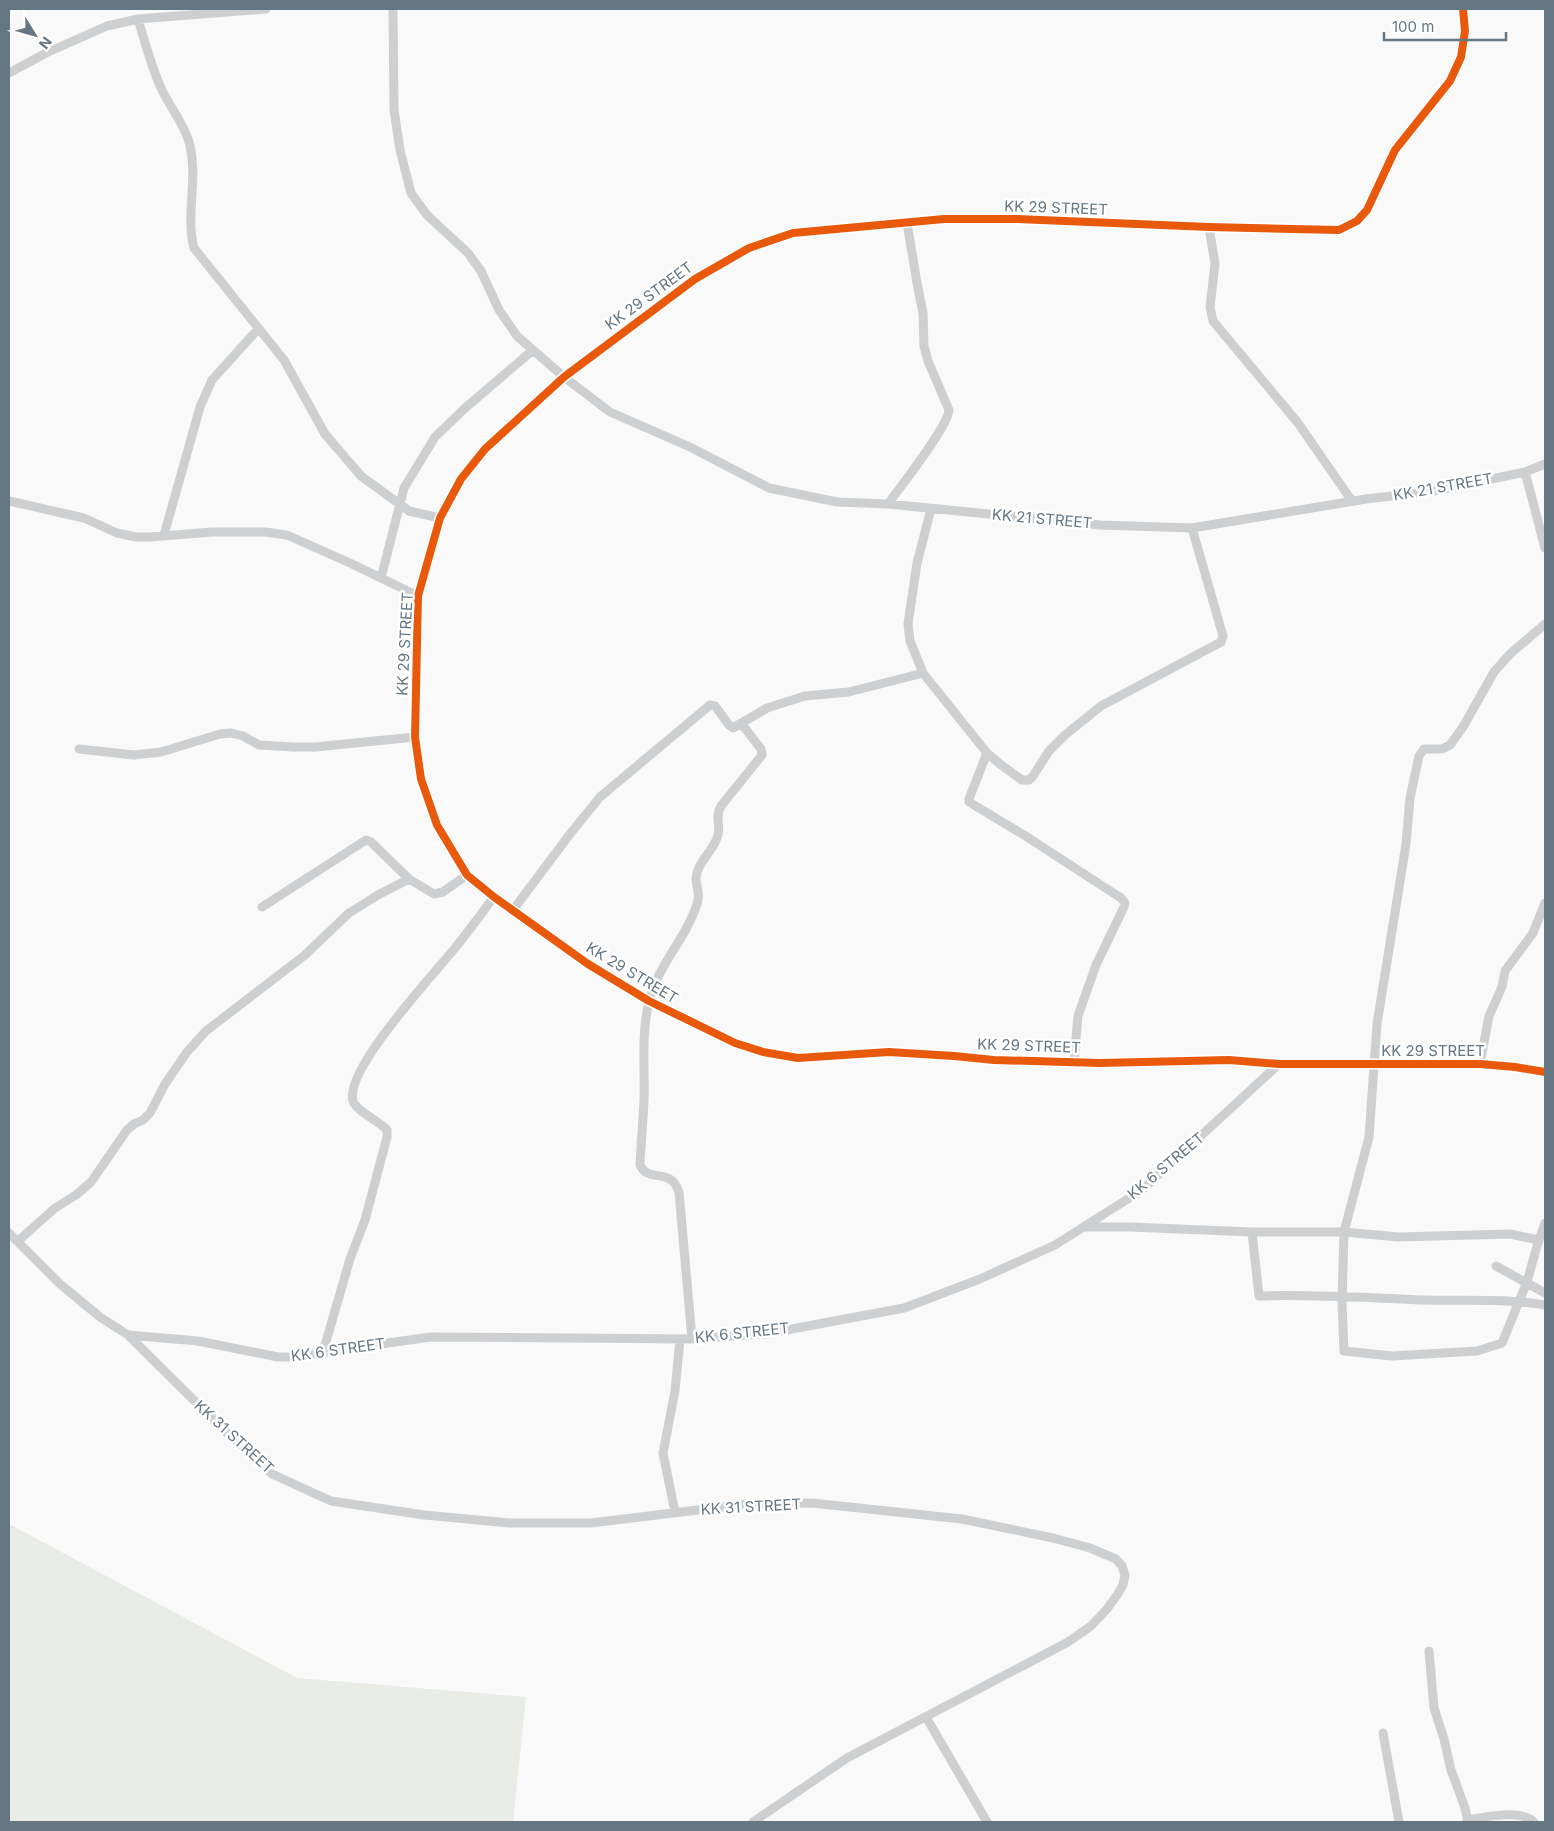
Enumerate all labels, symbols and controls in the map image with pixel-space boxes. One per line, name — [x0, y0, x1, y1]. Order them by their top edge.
north arrow — [10, 10, 60, 60]
scale bar — [1384, 10, 1506, 42]
text: 100 m — [1392, 17, 1434, 36]
text: N — [36, 34, 56, 53]
street label: KK 29 STREET — [1004, 196, 1108, 219]
street label: KK 29 STREET — [601, 257, 696, 334]
street label: KK 21 STREET — [1392, 468, 1494, 505]
street label: KK 21 STREET — [991, 505, 1093, 532]
street label: KK 29 STREET — [392, 592, 417, 696]
street label: KK 29 STREET — [583, 938, 682, 1007]
street label: KK 29 STREET — [977, 1034, 1081, 1057]
street label: KK 29 STREET — [1381, 1041, 1485, 1060]
street label: KK 6 STREET — [1123, 1128, 1208, 1203]
street label: KK 6 STREET — [694, 1318, 790, 1347]
street label: KK 6 STREET — [290, 1334, 386, 1365]
street label: KK 31 STREET — [191, 1396, 278, 1477]
street label: KK 31 STREET — [700, 1494, 802, 1519]

